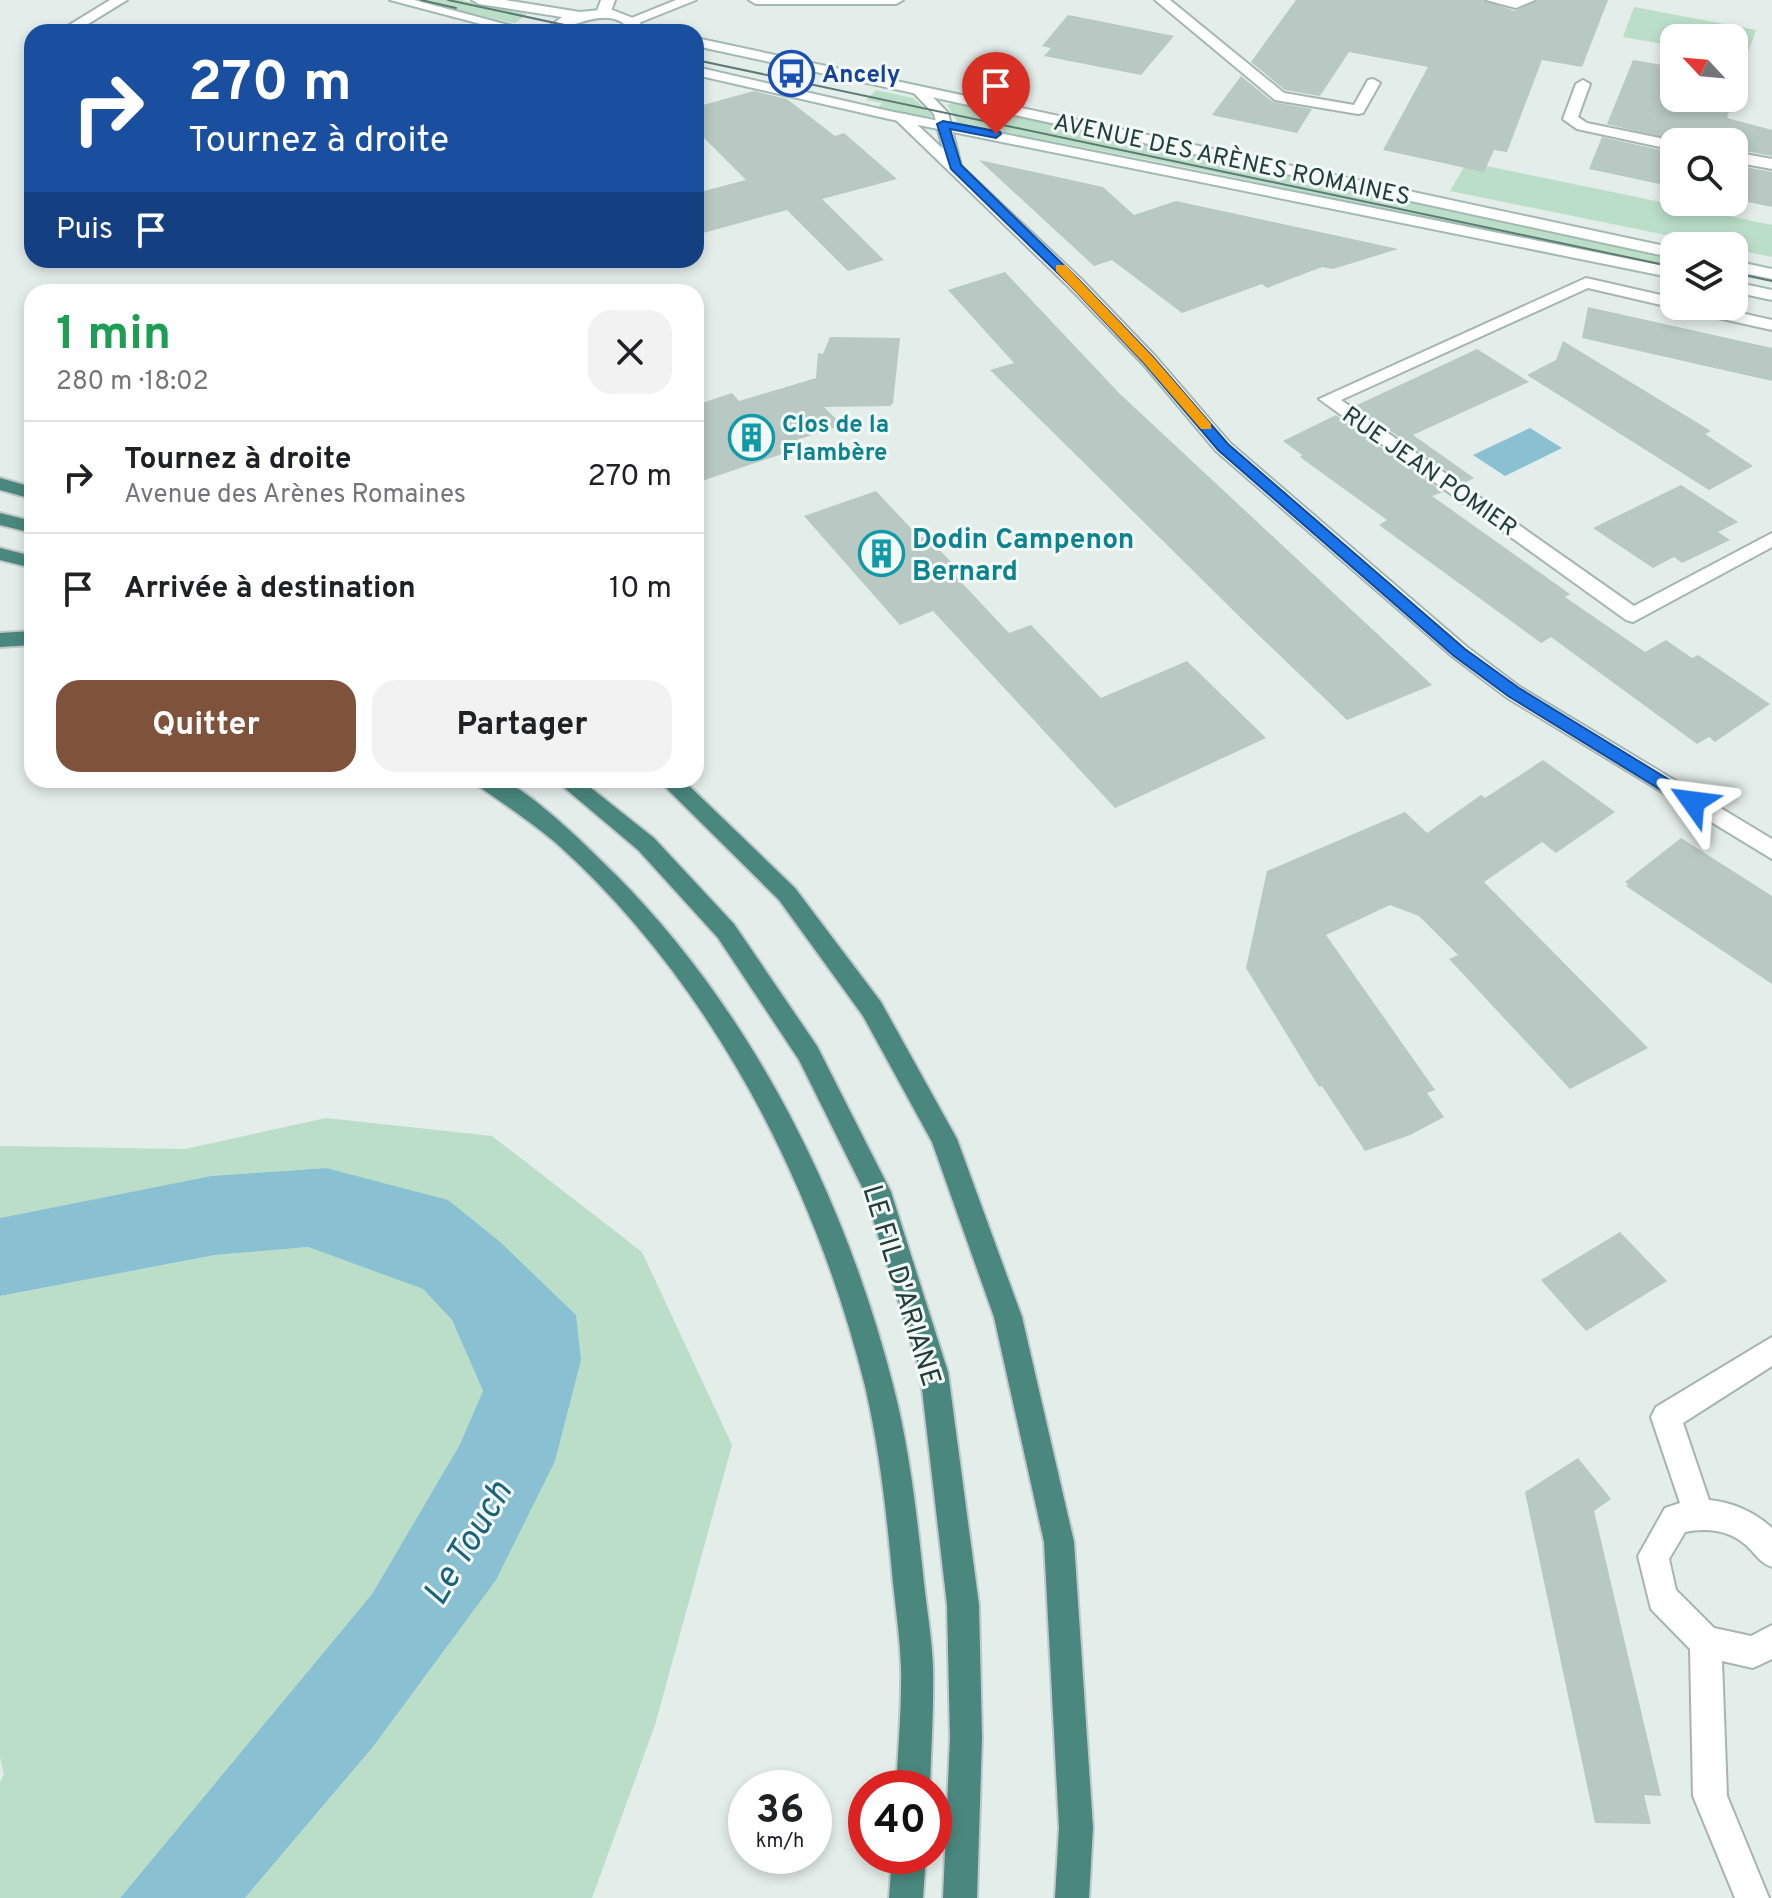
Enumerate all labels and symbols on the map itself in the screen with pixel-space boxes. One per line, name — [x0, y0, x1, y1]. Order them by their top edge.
north arrow — [1660, 24, 1748, 112]
bus stop icon: Ancely — [767, 50, 815, 98]
pin — [962, 52, 1030, 134]
place label: Ancely — [822, 61, 900, 91]
street label: AVENUE DES ARÈNES ROMAINES — [1051, 107, 1413, 213]
street label: RUE JEAN POMIER — [1335, 401, 1522, 544]
place label: Clos de la Flambère — [782, 411, 889, 469]
building icon: Clos de la Flambère — [727, 414, 775, 462]
place label: Dodin Campenon Bernard — [912, 523, 1134, 591]
building icon: Dodin Campenon Bernard — [857, 530, 905, 578]
position arrow — [1651, 760, 1735, 844]
street label: LE FIL D'ARIANE — [852, 1181, 948, 1391]
water label: Le Touch — [414, 1473, 525, 1615]
speed limit sign: 40 — [848, 1770, 952, 1874]

